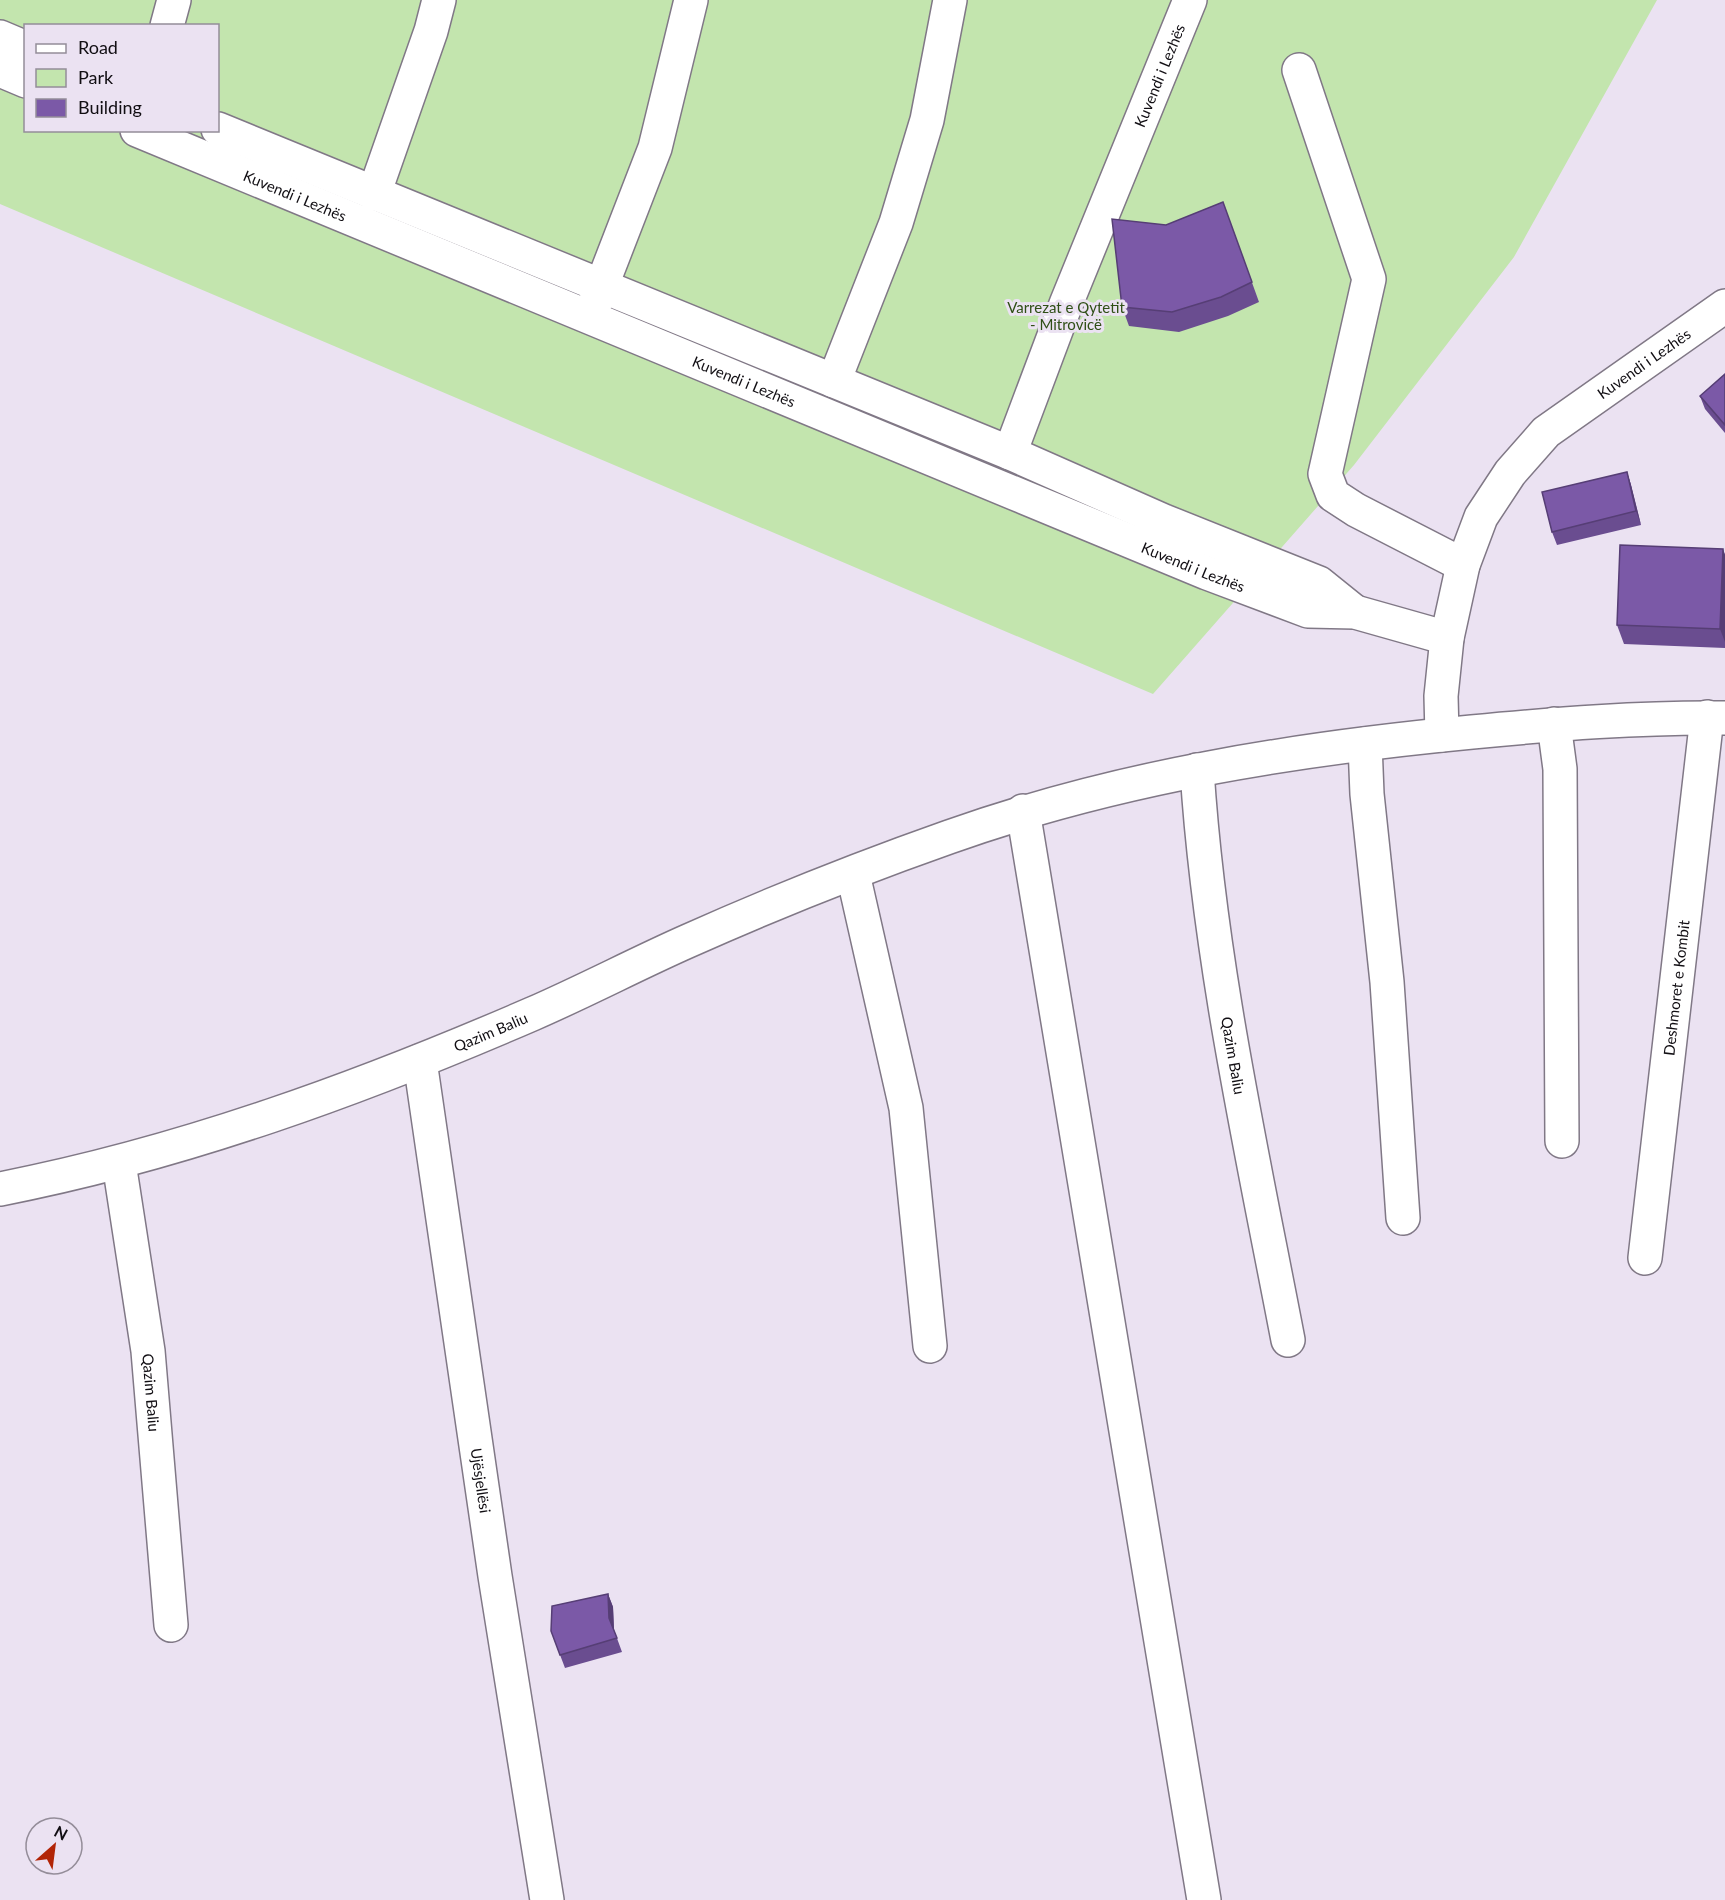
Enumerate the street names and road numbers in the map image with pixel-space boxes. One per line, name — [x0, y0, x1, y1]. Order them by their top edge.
street label: Kuvendi i Lezhës — [1130, 21, 1188, 130]
street label: Kuvendi i Lezhës — [241, 166, 349, 225]
street label: Kuvendi i Lezhës — [1594, 324, 1694, 402]
street label: Kuvendi i Lezhës — [690, 352, 798, 411]
street label: Kuvendi i Lezhës — [1139, 538, 1247, 595]
street label: Deshmoret e Kombit — [1659, 918, 1693, 1057]
street label: Qazim Baliu — [451, 1008, 530, 1055]
street label: Qazim Baliu — [1218, 1015, 1249, 1096]
street label: Qazim Baliu — [139, 1353, 164, 1432]
street label: Ujësjellësi — [467, 1447, 495, 1514]

